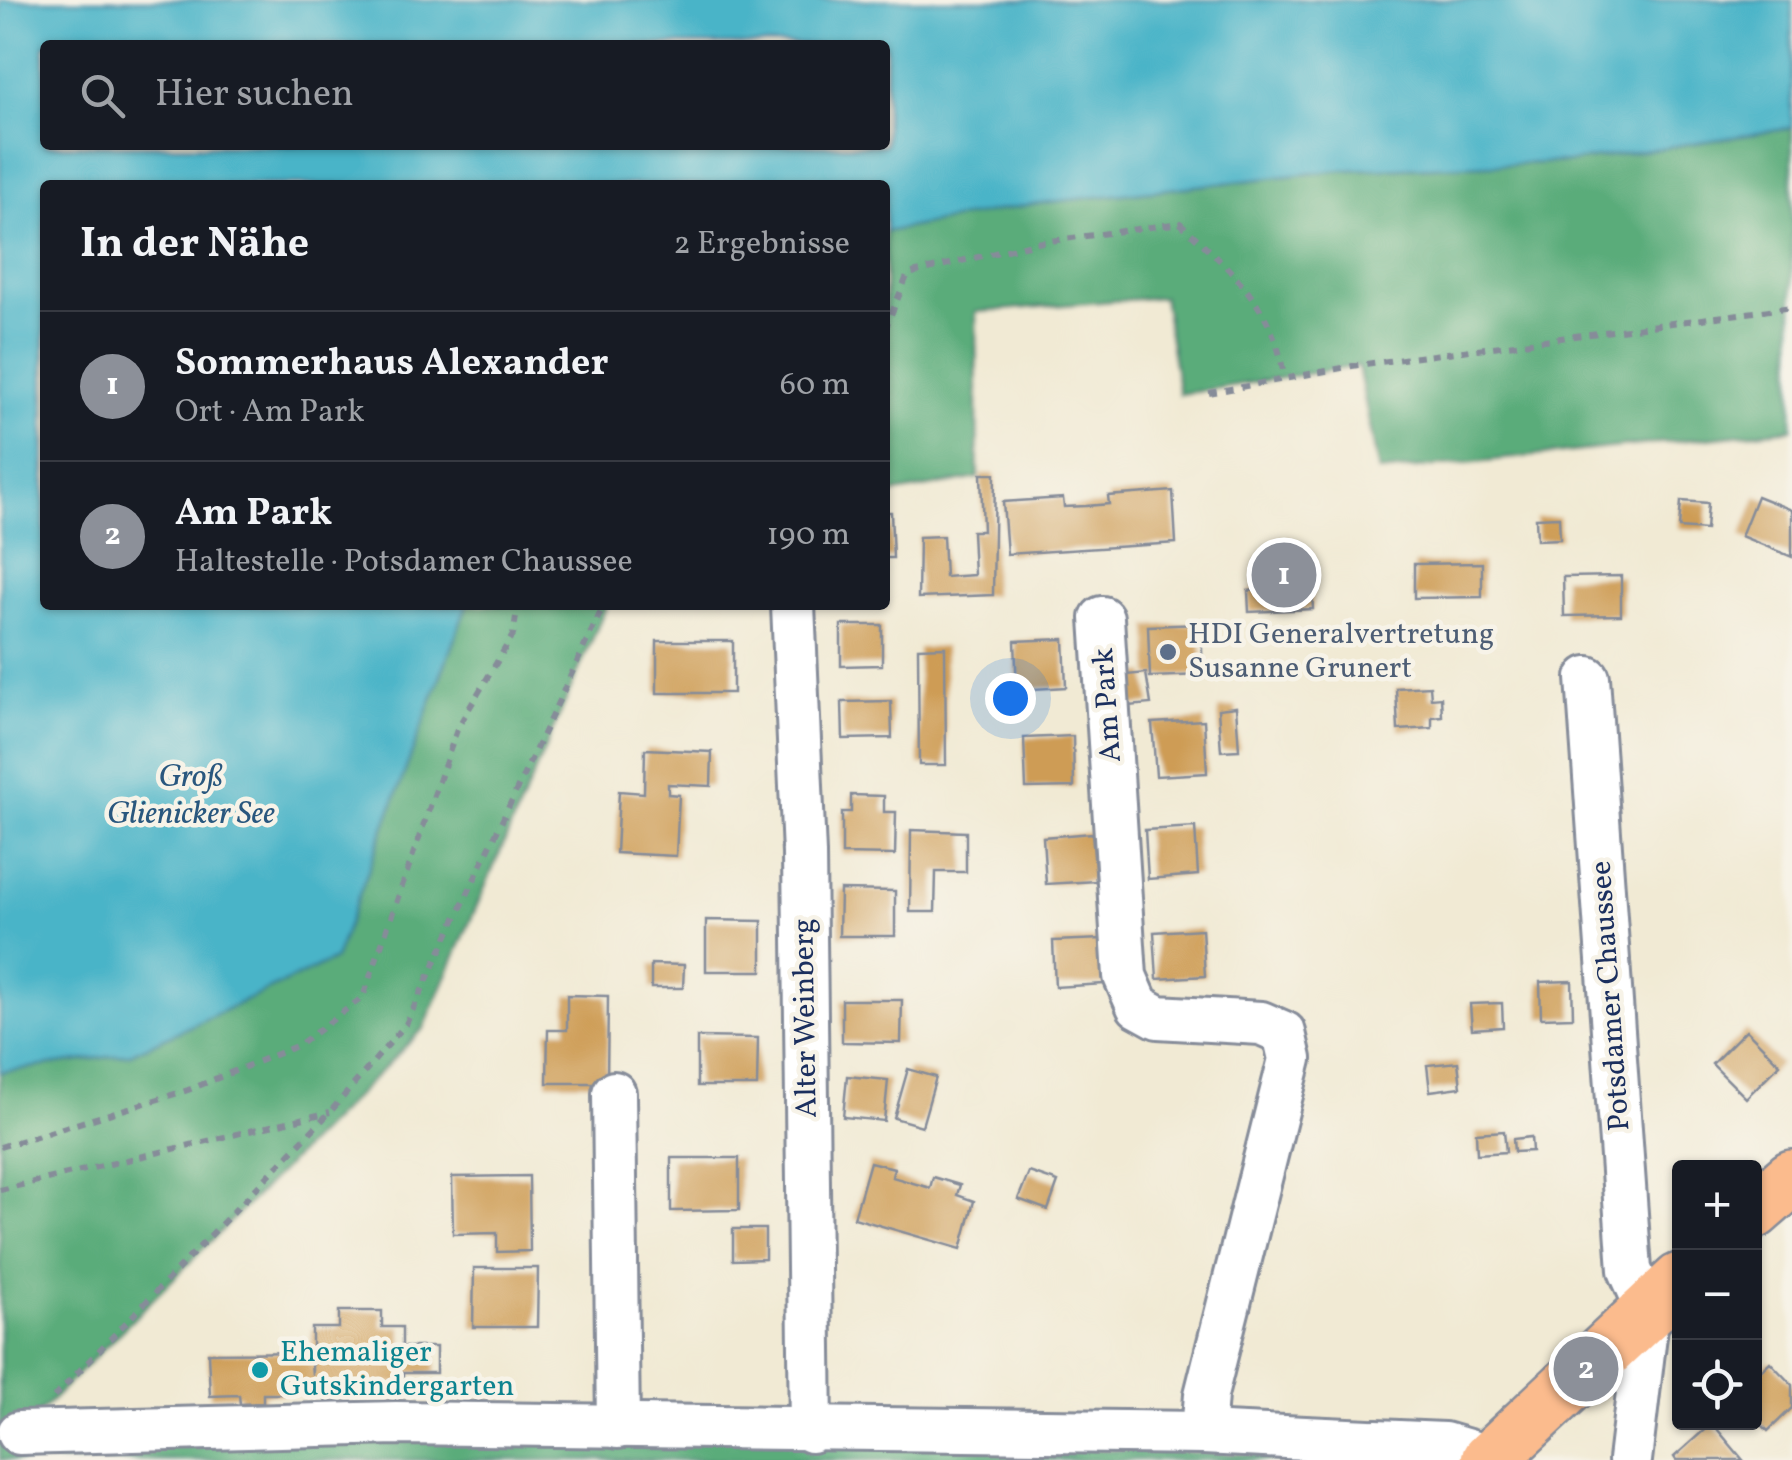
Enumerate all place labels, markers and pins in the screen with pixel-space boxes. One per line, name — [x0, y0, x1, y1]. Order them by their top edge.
pin: 1 — [1252, 538, 1316, 612]
place label: HDI Generalvertretung Susanne Grunert — [1188, 614, 1494, 690]
marker: HDI Generalvertretung Susanne Grunert — [1157, 641, 1179, 663]
place label: Ehemaliger Gutskindergarten — [280, 1332, 514, 1408]
pin: 2 — [1554, 1332, 1618, 1406]
marker: Ehemaliger Gutskindergarten — [249, 1359, 271, 1381]

